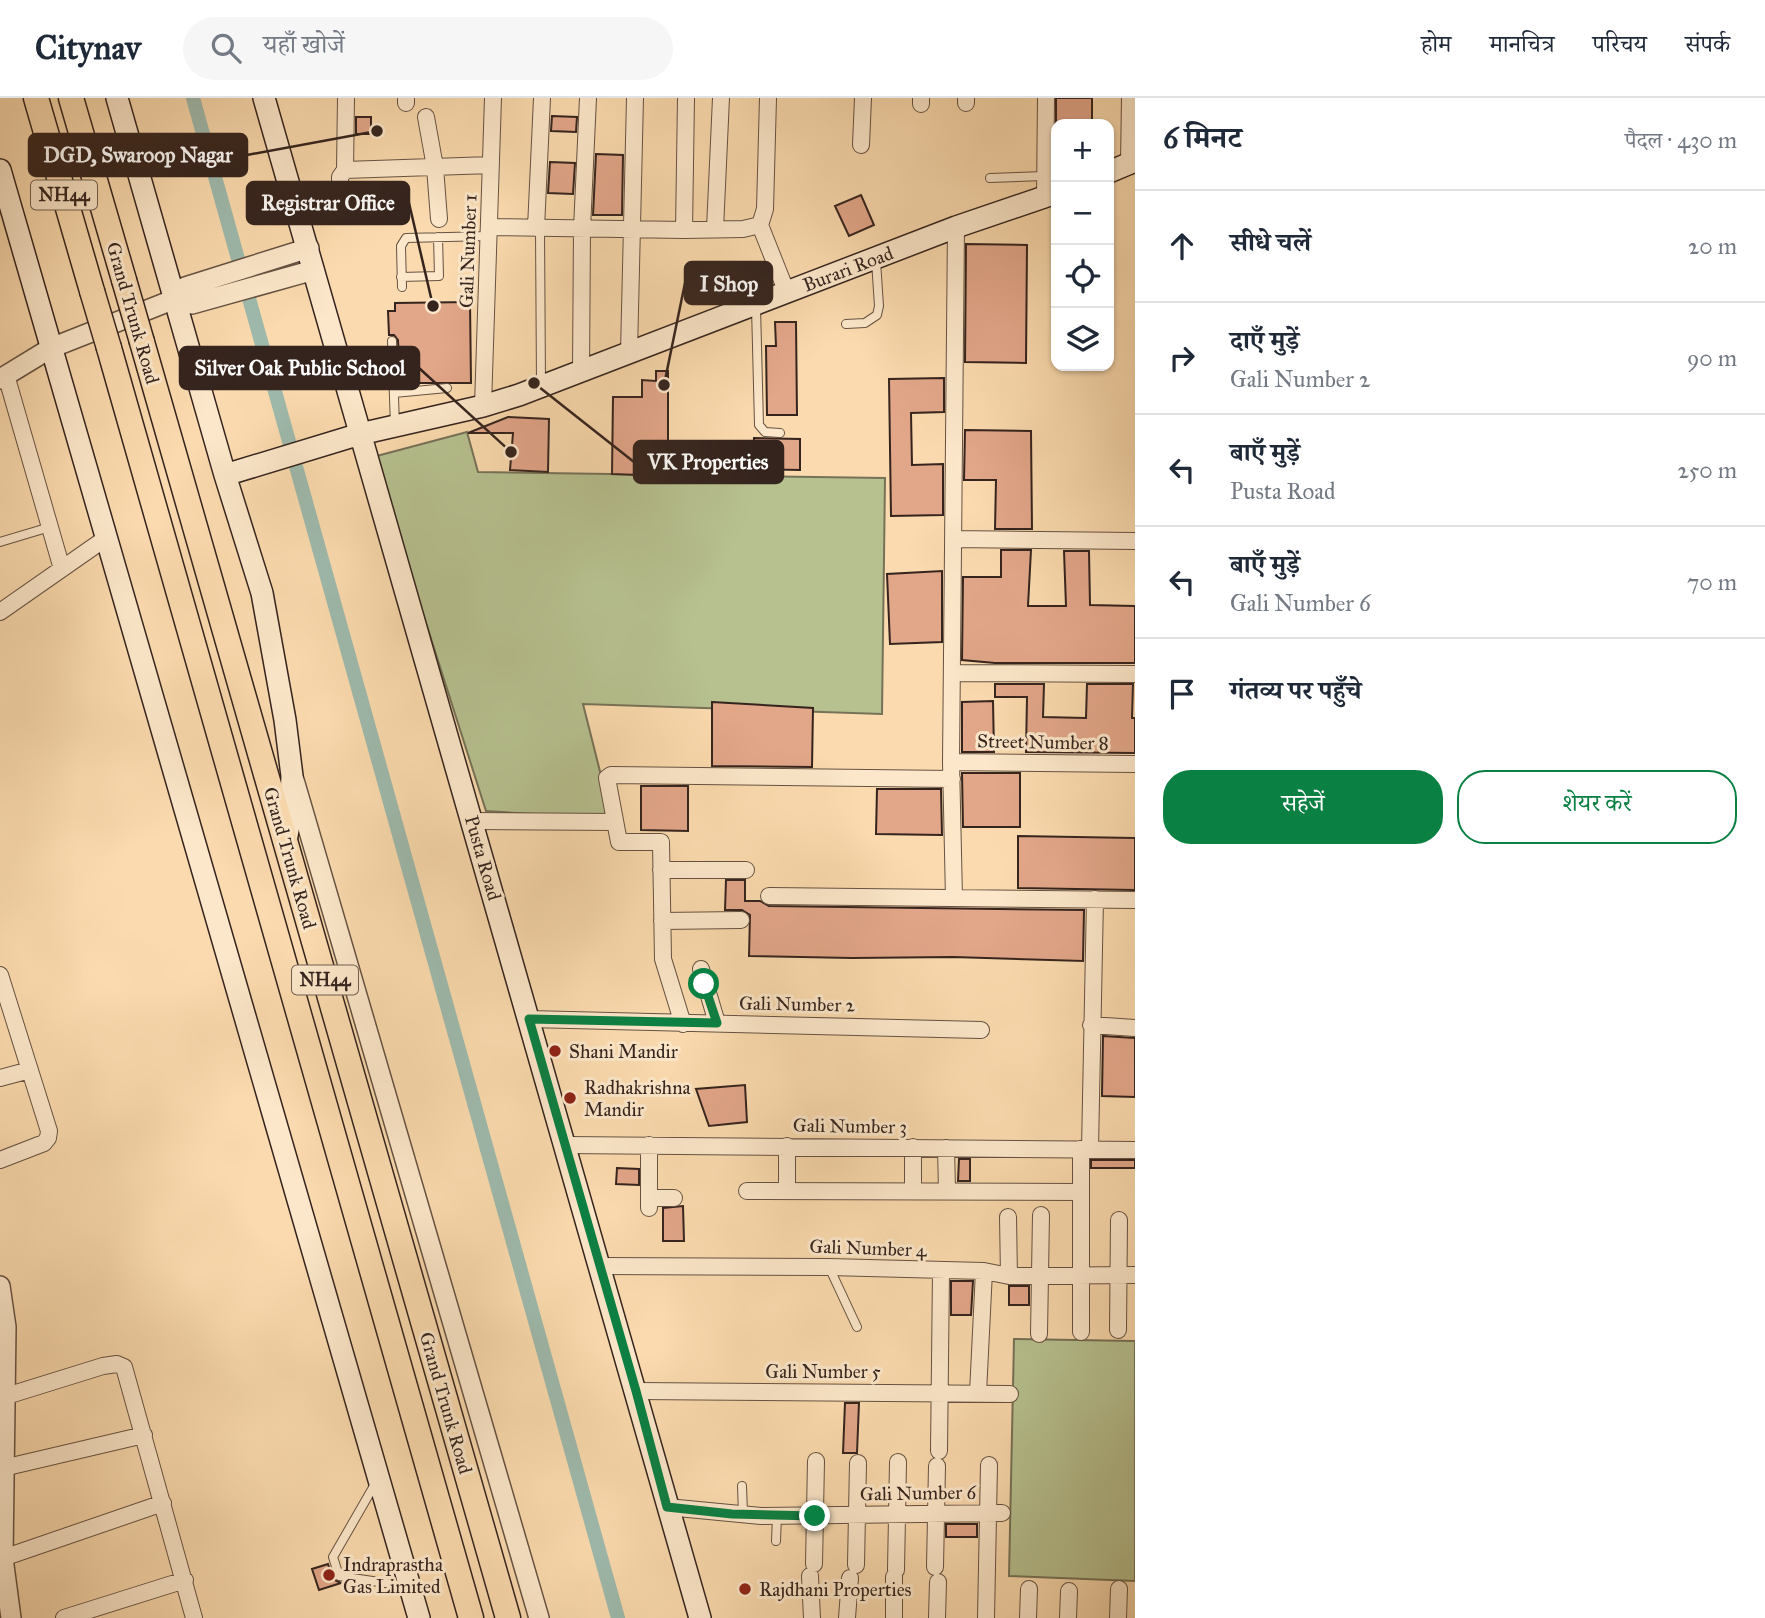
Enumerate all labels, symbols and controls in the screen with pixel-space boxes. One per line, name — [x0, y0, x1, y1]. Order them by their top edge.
search box — [183, 17, 673, 80]
text: Citynav — [35, 28, 141, 68]
text: यहाँ खोजें — [263, 28, 345, 60]
icon: search — [207, 29, 245, 67]
text: होम — [1421, 29, 1451, 59]
text: मानचित्र — [1489, 29, 1555, 59]
text: परिचय — [1593, 29, 1647, 59]
text: संपर्क — [1685, 29, 1730, 59]
map controls — [1051, 119, 1114, 371]
button: + — [1051, 119, 1114, 182]
text: 6 मिनट — [1163, 120, 1242, 156]
text: पैदल · 430 m — [1625, 126, 1737, 154]
callout: DGD, Swaroop Nagar — [29, 134, 247, 176]
text: DGD, Swaroop Nagar — [43, 142, 234, 168]
road number: NH44 — [31, 180, 97, 210]
callout: Registrar Office — [247, 182, 409, 224]
button: − — [1051, 182, 1114, 245]
text: Registrar Office — [261, 190, 395, 216]
street label: Gali Number 1 — [455, 194, 481, 308]
text: सीधे चलें — [1230, 226, 1311, 258]
icon: ahead — [1163, 227, 1201, 265]
text: 20 m — [1688, 232, 1737, 260]
street label: Grand Trunk Road — [102, 239, 164, 387]
street label: Burari Road — [800, 241, 897, 297]
button: locate — [1051, 245, 1114, 308]
callout: I Shop — [685, 262, 772, 304]
text: I Shop — [700, 271, 759, 297]
button: layers — [1051, 308, 1114, 371]
text: दाएँ मुड़ें — [1230, 324, 1299, 356]
icon: right — [1163, 339, 1201, 377]
text: 90 m — [1687, 344, 1737, 372]
callout: Silver Oak Public School — [180, 347, 419, 389]
text: Silver Oak Public School — [194, 355, 407, 381]
text: Gali Number 2 — [1230, 365, 1370, 393]
text: बाएँ मुड़ें — [1230, 436, 1300, 468]
callout: VK Properties — [634, 441, 783, 483]
text: VK Properties — [646, 449, 769, 475]
icon: left — [1163, 451, 1201, 489]
text: 250 m — [1677, 456, 1737, 484]
text: Pusta Road — [1230, 477, 1336, 505]
text: बाएँ मुड़ें — [1230, 548, 1300, 580]
icon: left — [1163, 563, 1201, 601]
text: 70 m — [1687, 568, 1737, 596]
text: Gali Number 6 — [1230, 589, 1371, 617]
text: गंतव्य पर पहुँचे — [1230, 674, 1361, 706]
icon: arrive — [1163, 675, 1201, 713]
street label: Street Number 8 — [977, 729, 1109, 755]
button: सहेजें — [1163, 770, 1443, 844]
button: शेयर करें — [1457, 770, 1737, 844]
street label: Grand Trunk Road — [259, 784, 321, 932]
street label: Pusta Road — [460, 813, 506, 904]
road number: NH44 — [292, 966, 358, 995]
route start — [688, 968, 719, 999]
street label: Gali Number 2 — [739, 991, 856, 1017]
place label: Shani Mandir — [569, 1040, 679, 1063]
marker: Shani Mandir — [547, 1043, 563, 1059]
place label: Radhakrishna Mandir — [584, 1076, 691, 1121]
marker: Radhakrishna Mandir — [562, 1090, 578, 1106]
street label: Gali Number 3 — [793, 1114, 907, 1138]
street label: Gali Number 4 — [809, 1234, 927, 1262]
street label: Grand Trunk Road — [415, 1329, 477, 1477]
street label: Gali Number 5 — [765, 1360, 881, 1383]
street label: Gali Number 6 — [860, 1480, 978, 1506]
route end — [799, 1500, 830, 1531]
place label: Indraprastha Gas Limited — [343, 1553, 444, 1598]
marker: Indraprastha Gas Limited — [321, 1567, 337, 1583]
place label: Rajdhani Properties — [759, 1578, 912, 1601]
marker: Rajdhani Properties — [737, 1581, 753, 1597]

